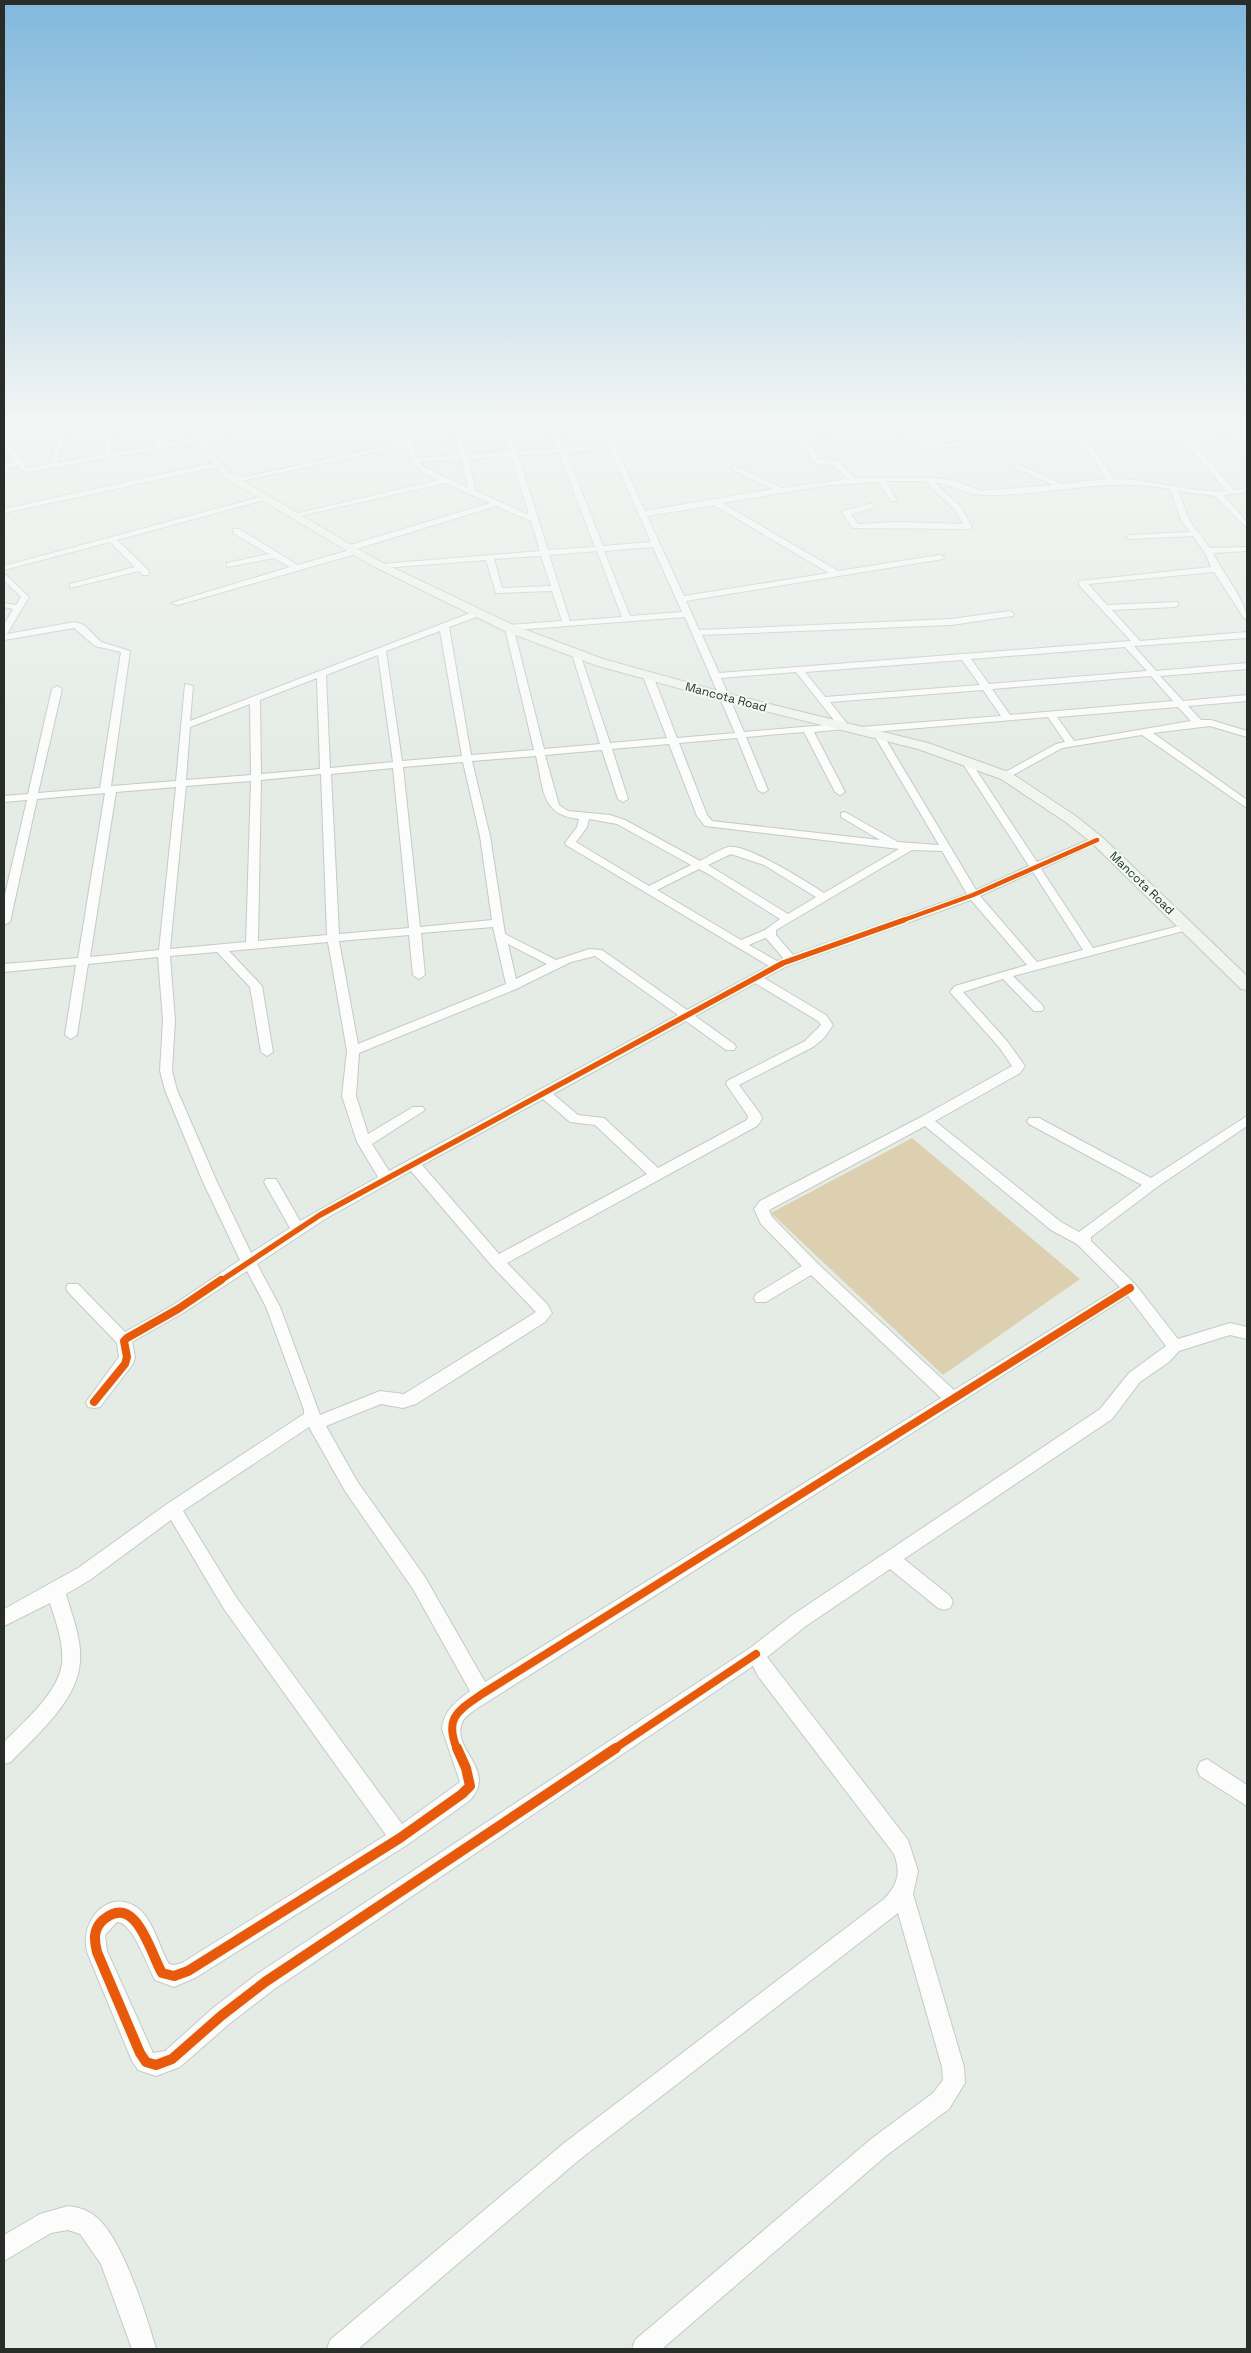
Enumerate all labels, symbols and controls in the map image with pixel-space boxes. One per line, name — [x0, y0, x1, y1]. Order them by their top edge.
street label: Mancota Road — [683, 678, 769, 716]
street label: Mancota Road — [1106, 848, 1178, 918]

